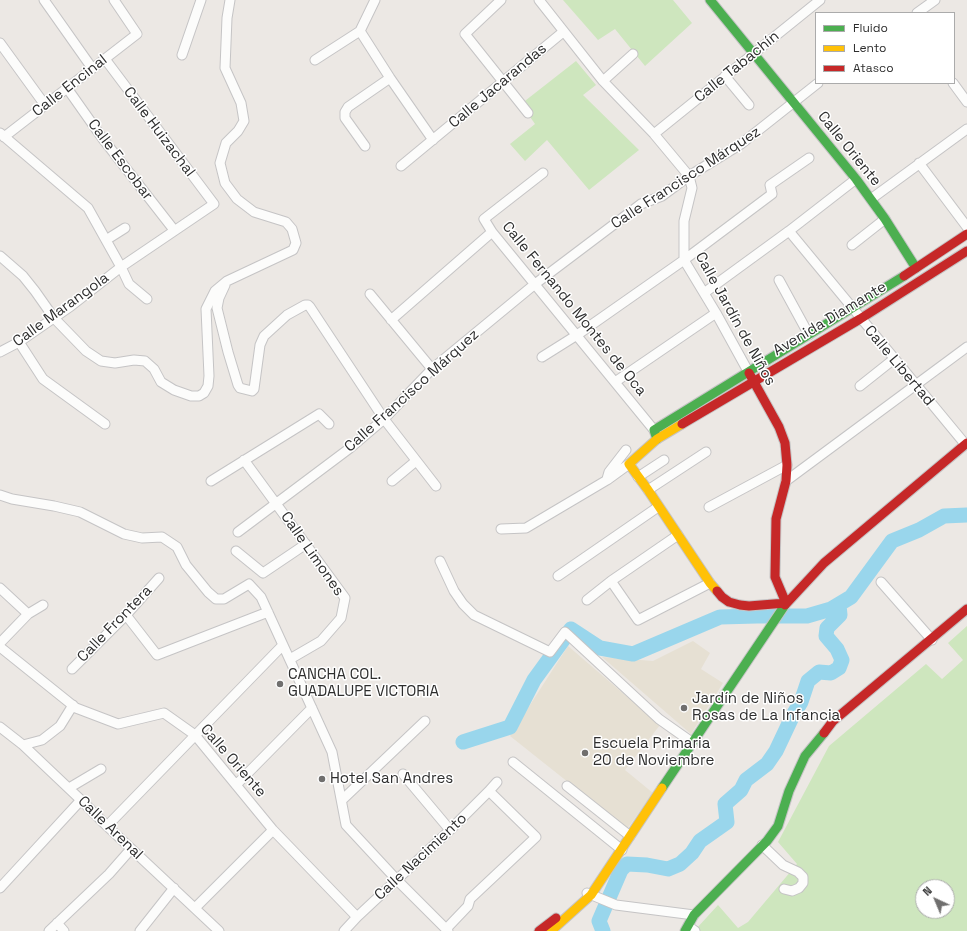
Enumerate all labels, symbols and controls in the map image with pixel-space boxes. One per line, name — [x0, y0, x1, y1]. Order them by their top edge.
legend — [815, 12, 955, 84]
text: Fluido — [853, 20, 888, 36]
street label: Calle Tabachín — [691, 27, 783, 107]
street label: Calle Jacarandas — [445, 40, 551, 132]
text: Lento — [853, 40, 887, 56]
street label: Calle Encinal — [29, 51, 111, 121]
text: Atasco — [853, 60, 894, 76]
street label: Calle Huizachal — [119, 84, 199, 180]
street label: Calle Oriente — [813, 108, 885, 190]
street label: Calle Escobar — [84, 116, 156, 204]
street label: Calle Francisco Márquez — [608, 123, 764, 233]
street label: Calle Fernando Montes de Oca — [498, 218, 650, 400]
street label: Calle Jardín de Niños — [691, 249, 779, 389]
street label: Calle Marangola — [9, 269, 113, 351]
street label: Avenida Diamante — [770, 278, 890, 360]
street label: Calle Libertad — [860, 322, 938, 410]
street label: Calle Francisco Márquez — [341, 326, 483, 456]
street label: Calle Limones — [276, 509, 348, 599]
street label: Calle Frontera — [74, 582, 156, 666]
place label: CANCHA COL. GUADALUPE VICTORIA — [288, 666, 439, 701]
marker: CANCHA COL. GUADALUPE VICTORIA — [275, 679, 285, 689]
place label: Jardín de Niños Rosas de La Infancia — [692, 690, 840, 725]
marker: Jardín de Niños Rosas de La Infancia — [679, 703, 689, 713]
street label: Calle Oriente — [196, 721, 270, 801]
place label: Escuela Primaria 20 de Noviembre — [593, 735, 714, 770]
marker: Escuela Primaria 20 de Noviembre — [580, 748, 590, 758]
place label: Hotel San Andres — [330, 770, 453, 788]
marker: Hotel San Andres — [317, 774, 327, 784]
street label: Calle Arenal — [74, 793, 146, 863]
street label: Calle Nacimiento — [371, 810, 471, 904]
north arrow — [915, 879, 955, 919]
text: N — [920, 883, 935, 899]

